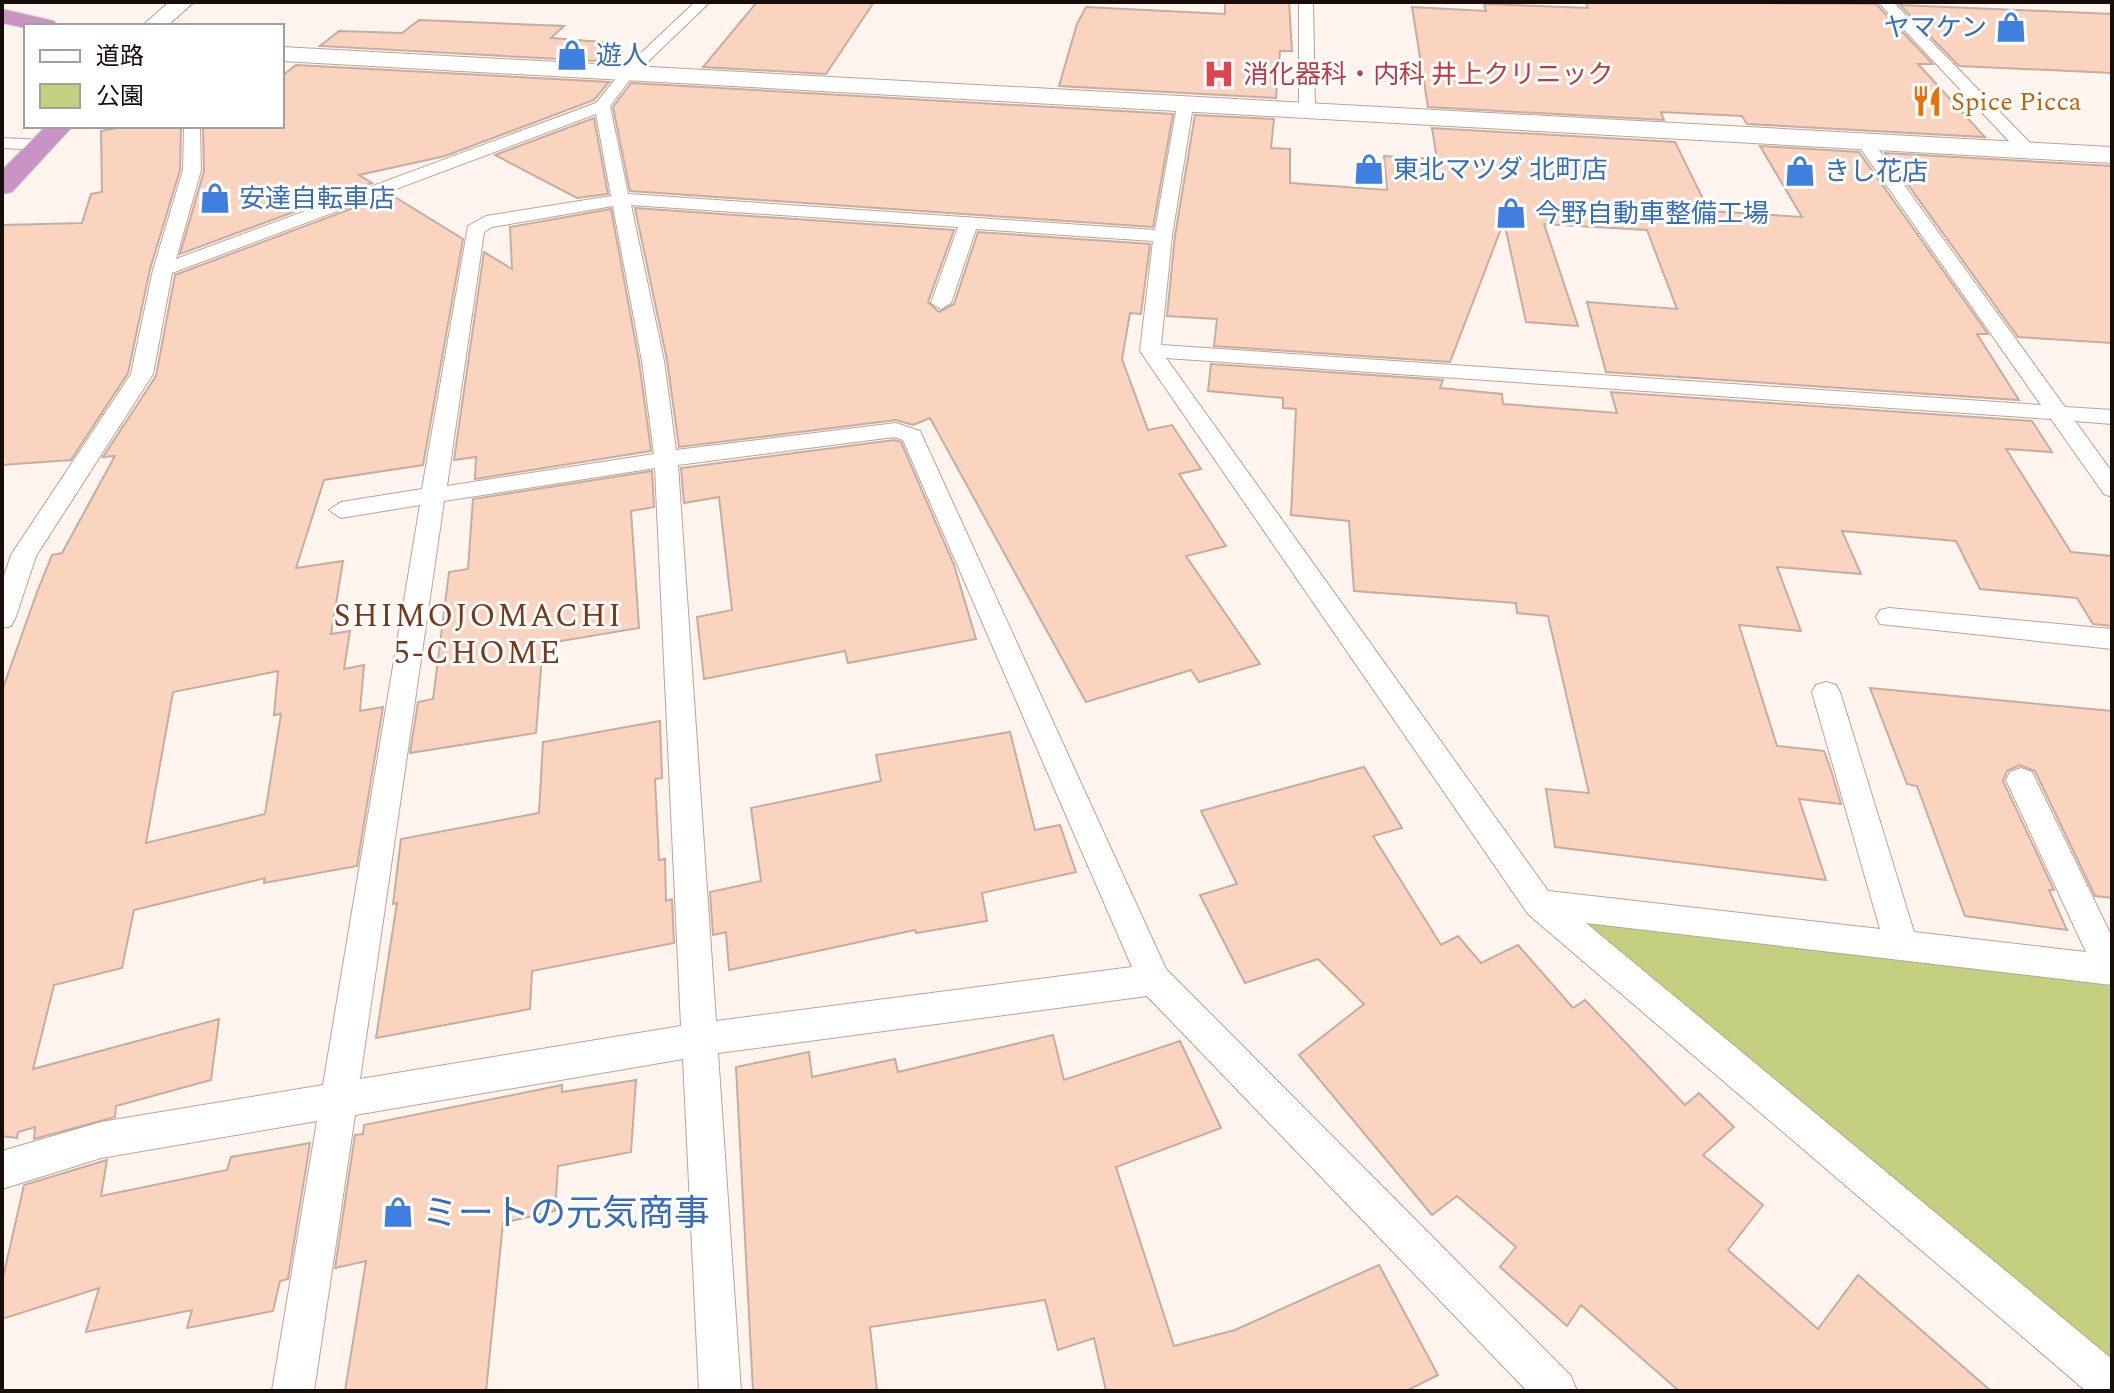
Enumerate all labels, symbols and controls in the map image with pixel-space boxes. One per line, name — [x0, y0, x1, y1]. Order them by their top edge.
place label: ヤマケン — [1884, 8, 1987, 48]
shop icon: ヤマケン — [1994, 10, 2028, 44]
legend — [24, 24, 284, 128]
place label: 遊人 — [596, 36, 648, 76]
shop icon: 遊人 — [555, 38, 589, 72]
text: 道路 — [96, 39, 144, 75]
place label: 消化器科・内科 井上クリニック — [1243, 55, 1614, 95]
hospital icon: 消化器科・内科 井上クリニック — [1202, 57, 1236, 91]
text: 公園 — [96, 79, 144, 115]
place label: Spice Picca — [1951, 82, 2082, 122]
restaurant icon: Spice Picca — [1910, 84, 1944, 118]
place label: 東北マツダ 北町店 — [1393, 150, 1608, 190]
shop icon: 東北マツダ 北町店 — [1352, 152, 1386, 186]
place label: きし花店 — [1824, 152, 1928, 192]
shop icon: きし花店 — [1783, 154, 1817, 188]
place label: 安達自転車店 — [239, 179, 395, 219]
shop icon: 安達自転車店 — [198, 181, 232, 215]
place label: 今野自動車整備工場 — [1535, 194, 1769, 234]
shop icon: 今野自動車整備工場 — [1494, 196, 1528, 230]
district label: SHIMOJOMACHI 5-CHOME — [333, 592, 623, 678]
place label: ミートの元気商事 — [422, 1187, 710, 1242]
shop icon: ミートの元気商事 — [381, 1195, 415, 1229]

